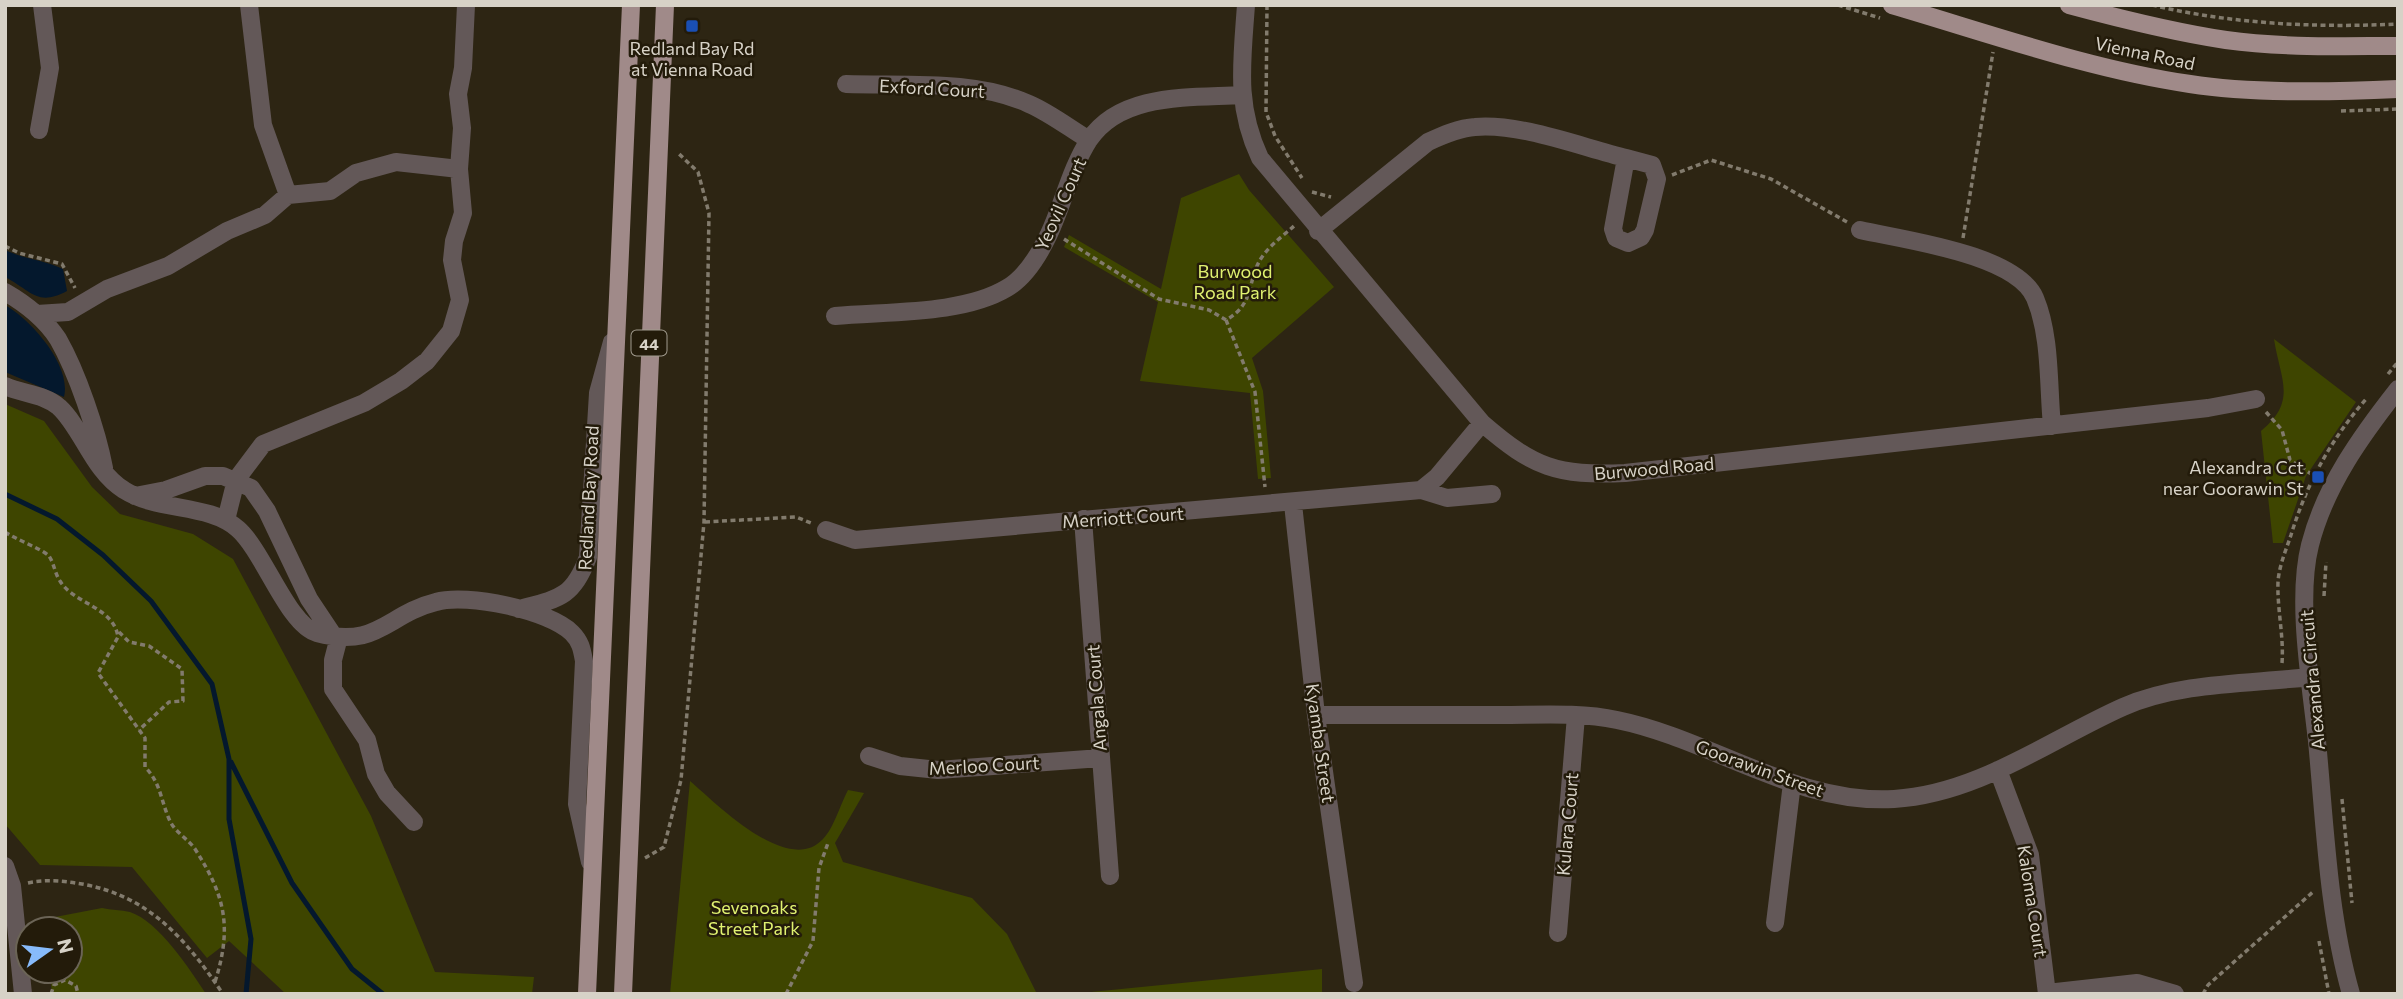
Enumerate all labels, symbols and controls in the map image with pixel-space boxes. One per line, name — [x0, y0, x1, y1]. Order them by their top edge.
marker: Redland Bay Rd at Vienna Road — [684, 18, 700, 34]
street label: Vienna Road — [2093, 32, 2197, 74]
place label: Redland Bay Rd at Vienna Road — [630, 37, 754, 80]
street label: Exford Court — [878, 74, 986, 102]
street label: Yeovil Court — [1030, 154, 1090, 254]
park label: Burwood Road Park — [1193, 260, 1277, 303]
road number: 44 — [632, 330, 666, 356]
street label: Redland Bay Road — [573, 425, 603, 571]
street label: Burwood Road — [1593, 452, 1715, 484]
place label: Alexandra Cct near Goorawin St — [2163, 456, 2304, 499]
marker: Alexandra Cct near Goorawin St — [2310, 469, 2326, 485]
street label: Merriott Court — [1061, 502, 1185, 532]
street label: Alexandra Circuit — [2295, 609, 2329, 751]
street label: Angala Court — [1081, 644, 1111, 752]
street label: Kyamba Street — [1302, 682, 1340, 804]
street label: Goorawin Street — [1693, 735, 1827, 801]
street label: Merloo Court — [928, 751, 1040, 779]
street label: Kulara Court — [1552, 771, 1582, 877]
street label: Kaloma Court — [2013, 843, 2053, 959]
park label: Sevenoaks Street Park — [708, 896, 800, 939]
north arrow — [14, 915, 84, 985]
text: N — [53, 936, 79, 955]

